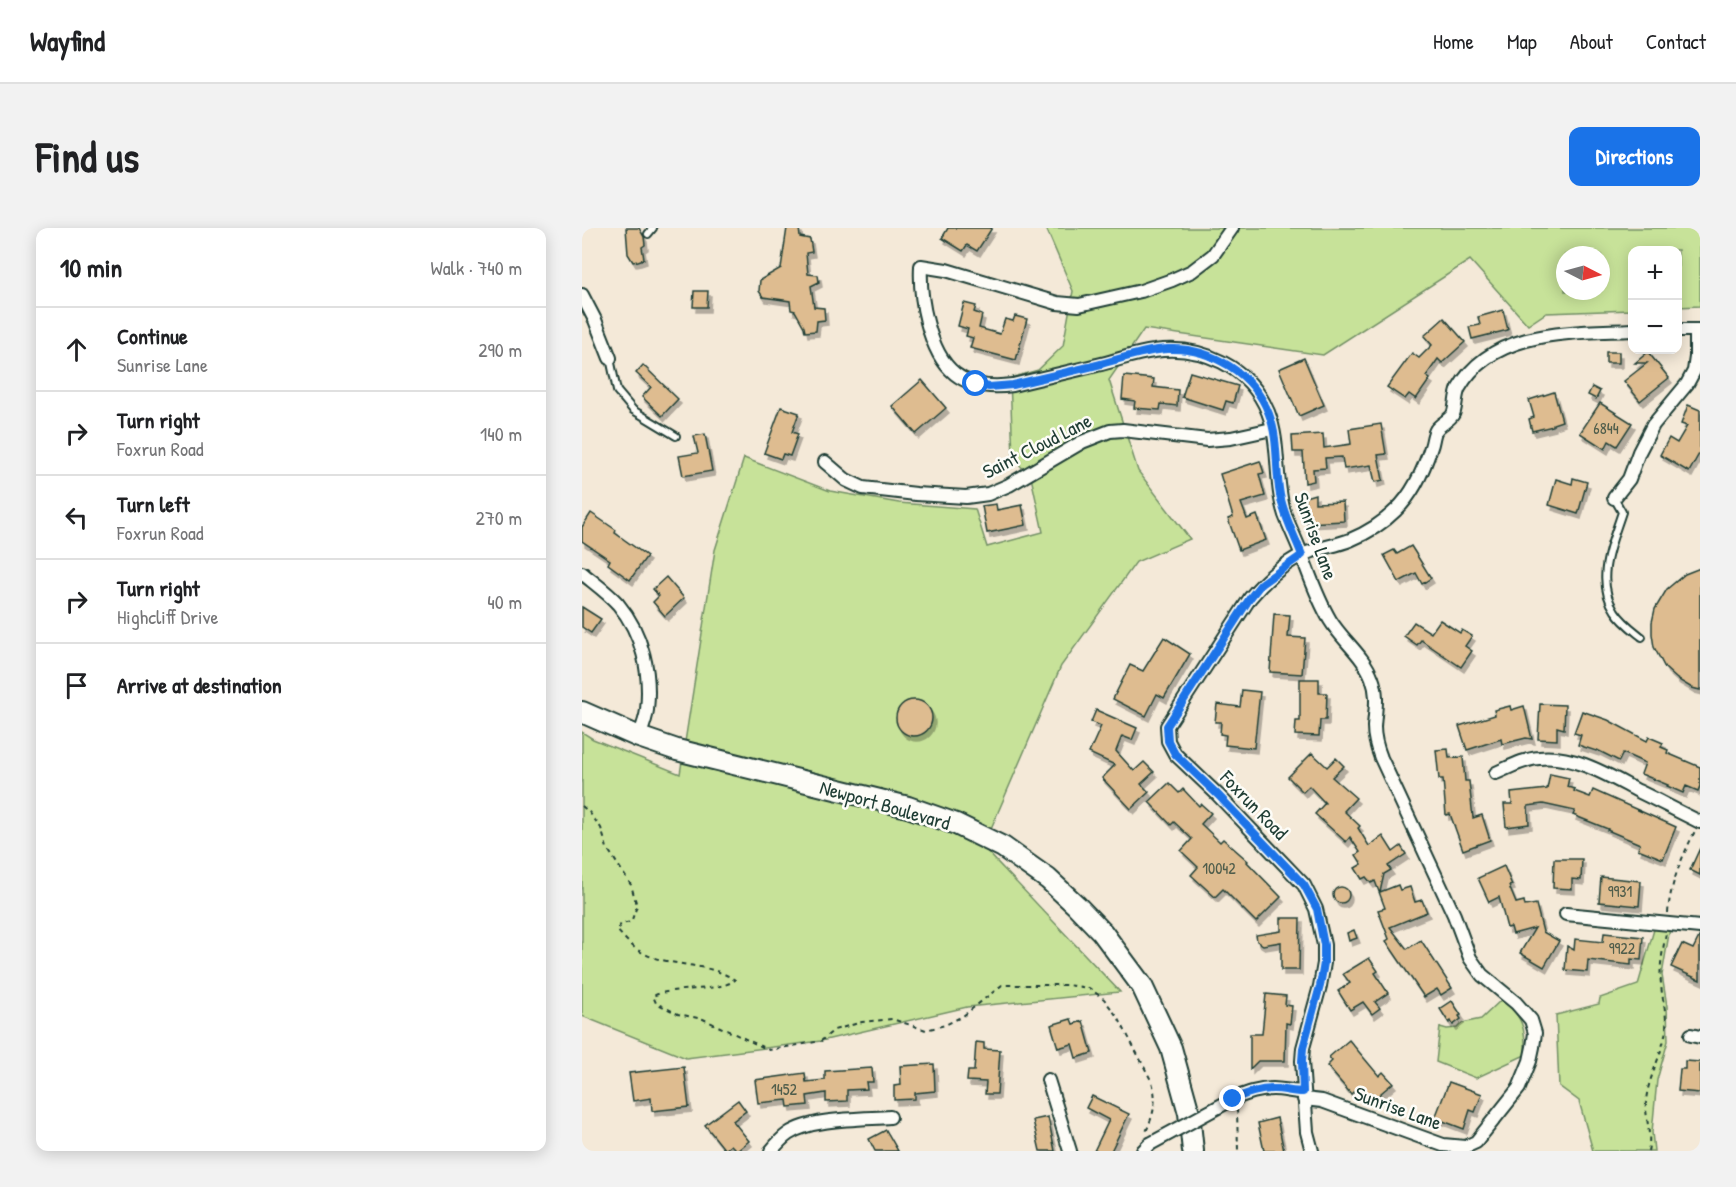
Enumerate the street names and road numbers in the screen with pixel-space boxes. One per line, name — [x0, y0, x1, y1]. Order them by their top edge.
street label: Saint Cloud Lane — [978, 406, 1096, 485]
street label: Sunrise Lane — [1288, 488, 1345, 583]
street label: Foxrun Road — [1214, 763, 1294, 845]
street label: Newport Boulevard — [817, 773, 954, 836]
street label: Sunrise Lane — [1351, 1079, 1446, 1136]

